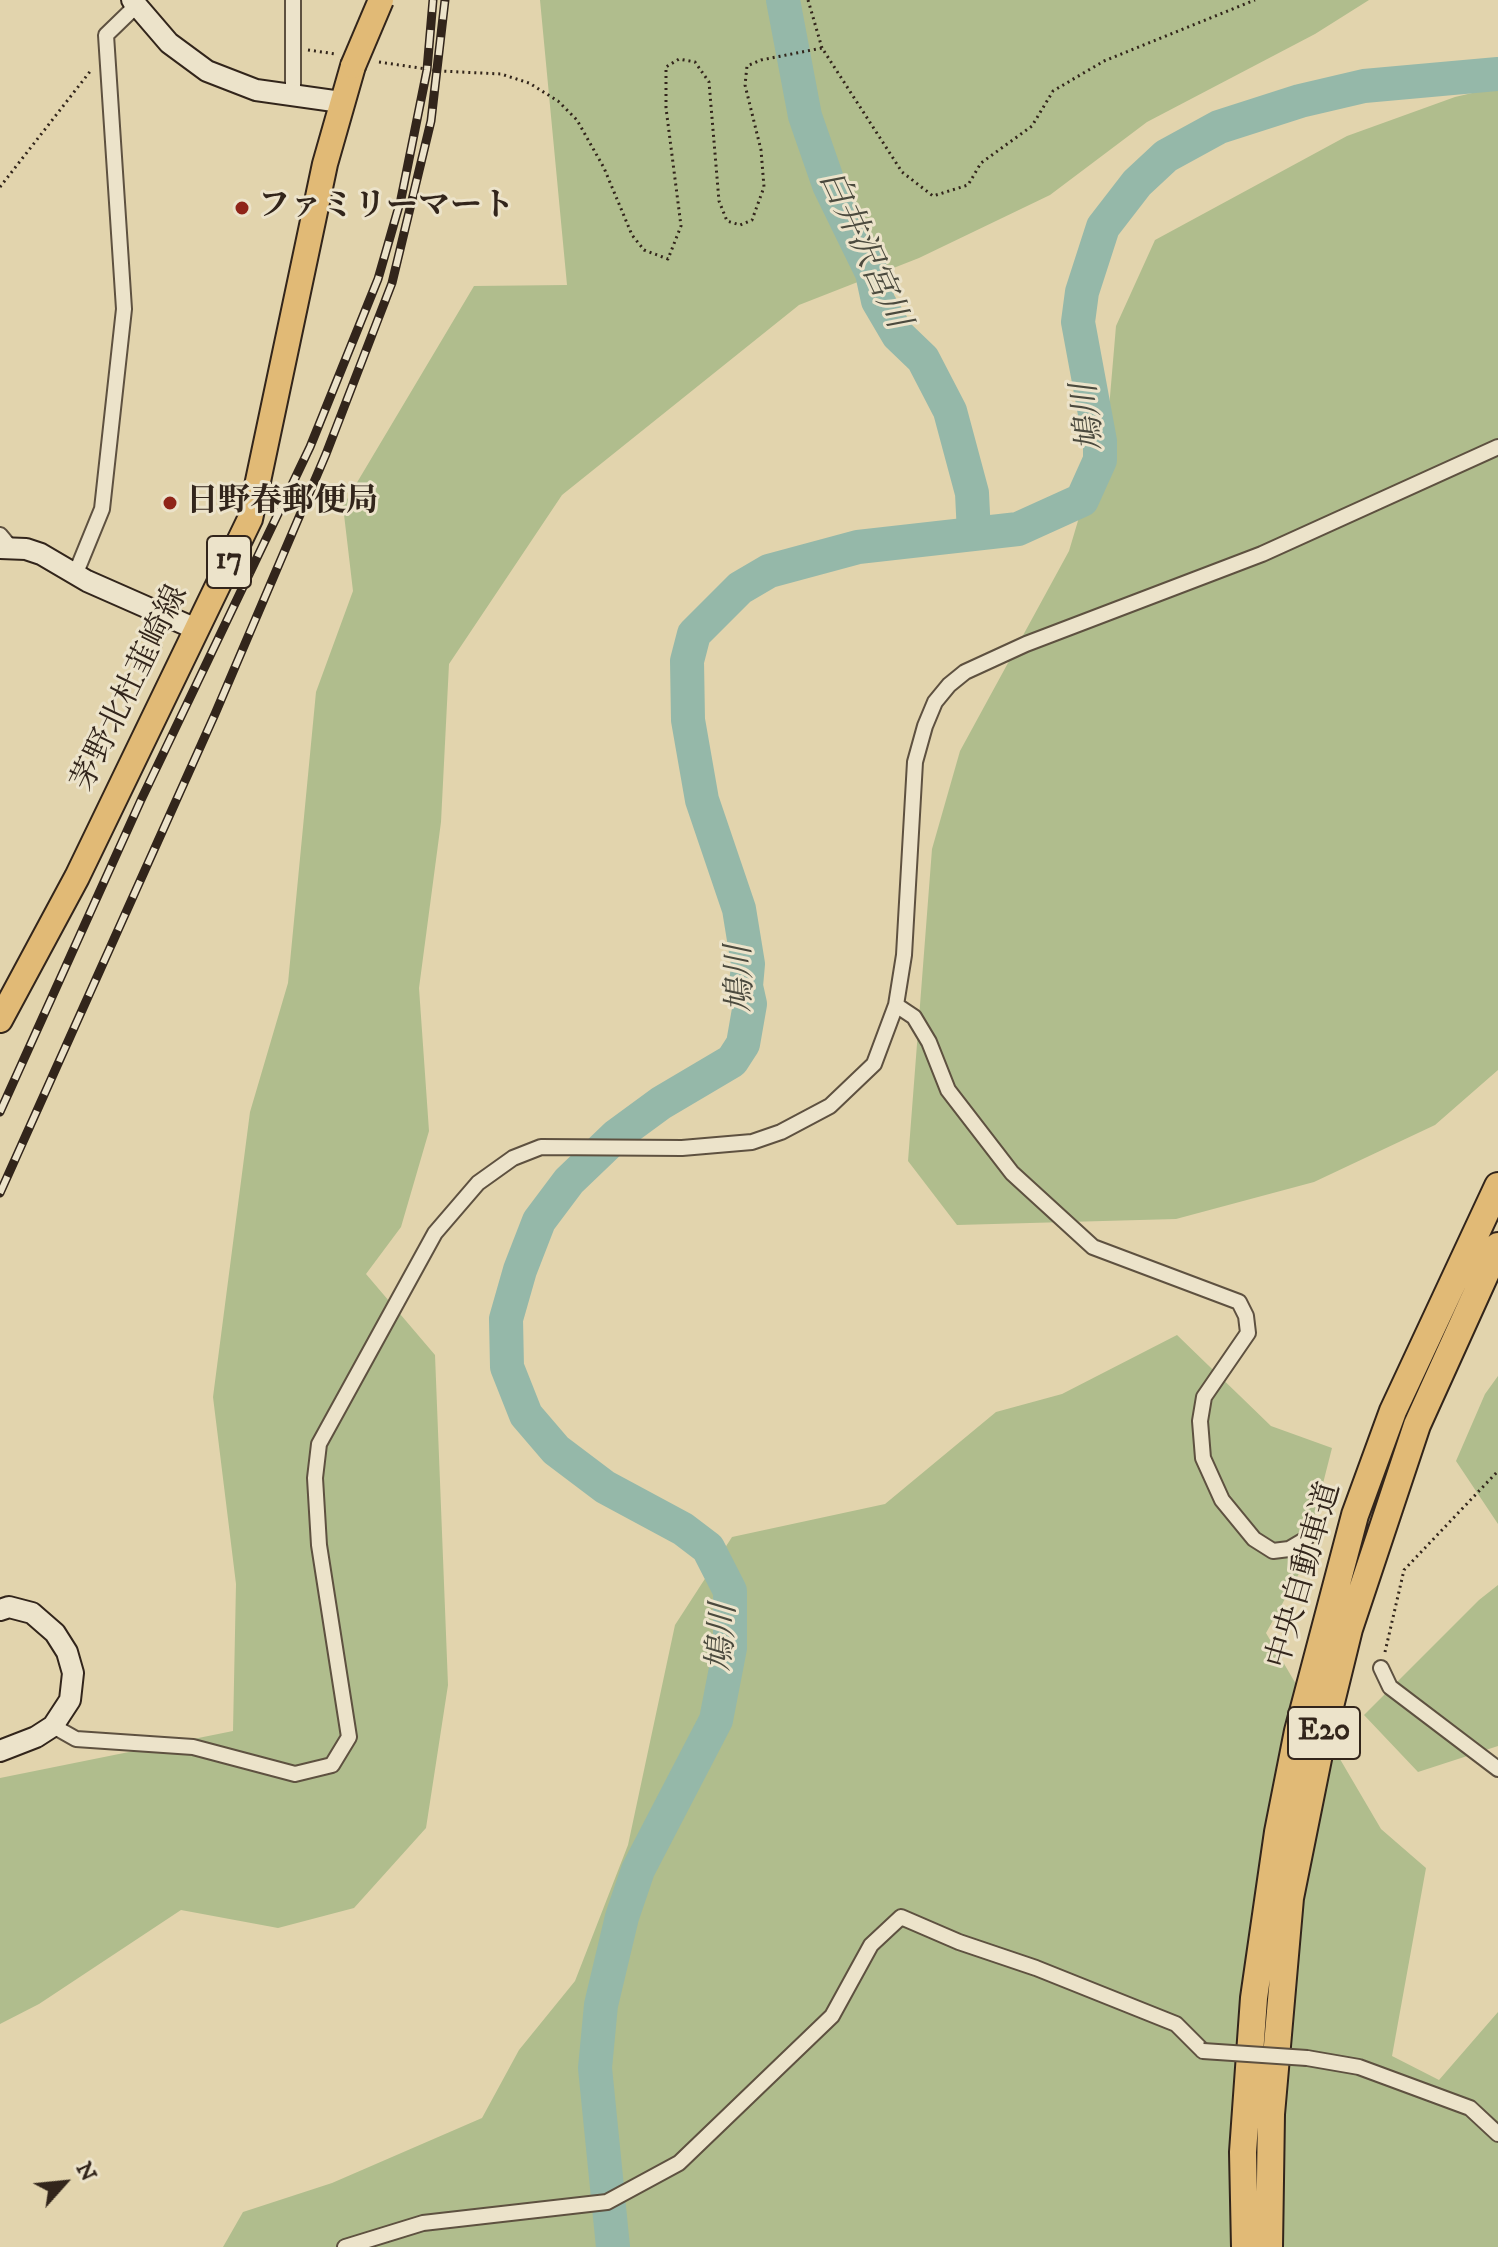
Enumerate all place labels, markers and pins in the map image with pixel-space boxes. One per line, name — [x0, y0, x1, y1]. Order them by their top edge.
place label: ファミリーマート — [258, 189, 514, 227]
marker: ファミリーマート — [233, 199, 251, 217]
place label: 日野春郵便局 — [186, 484, 378, 522]
marker: 日野春郵便局 — [161, 494, 179, 512]

